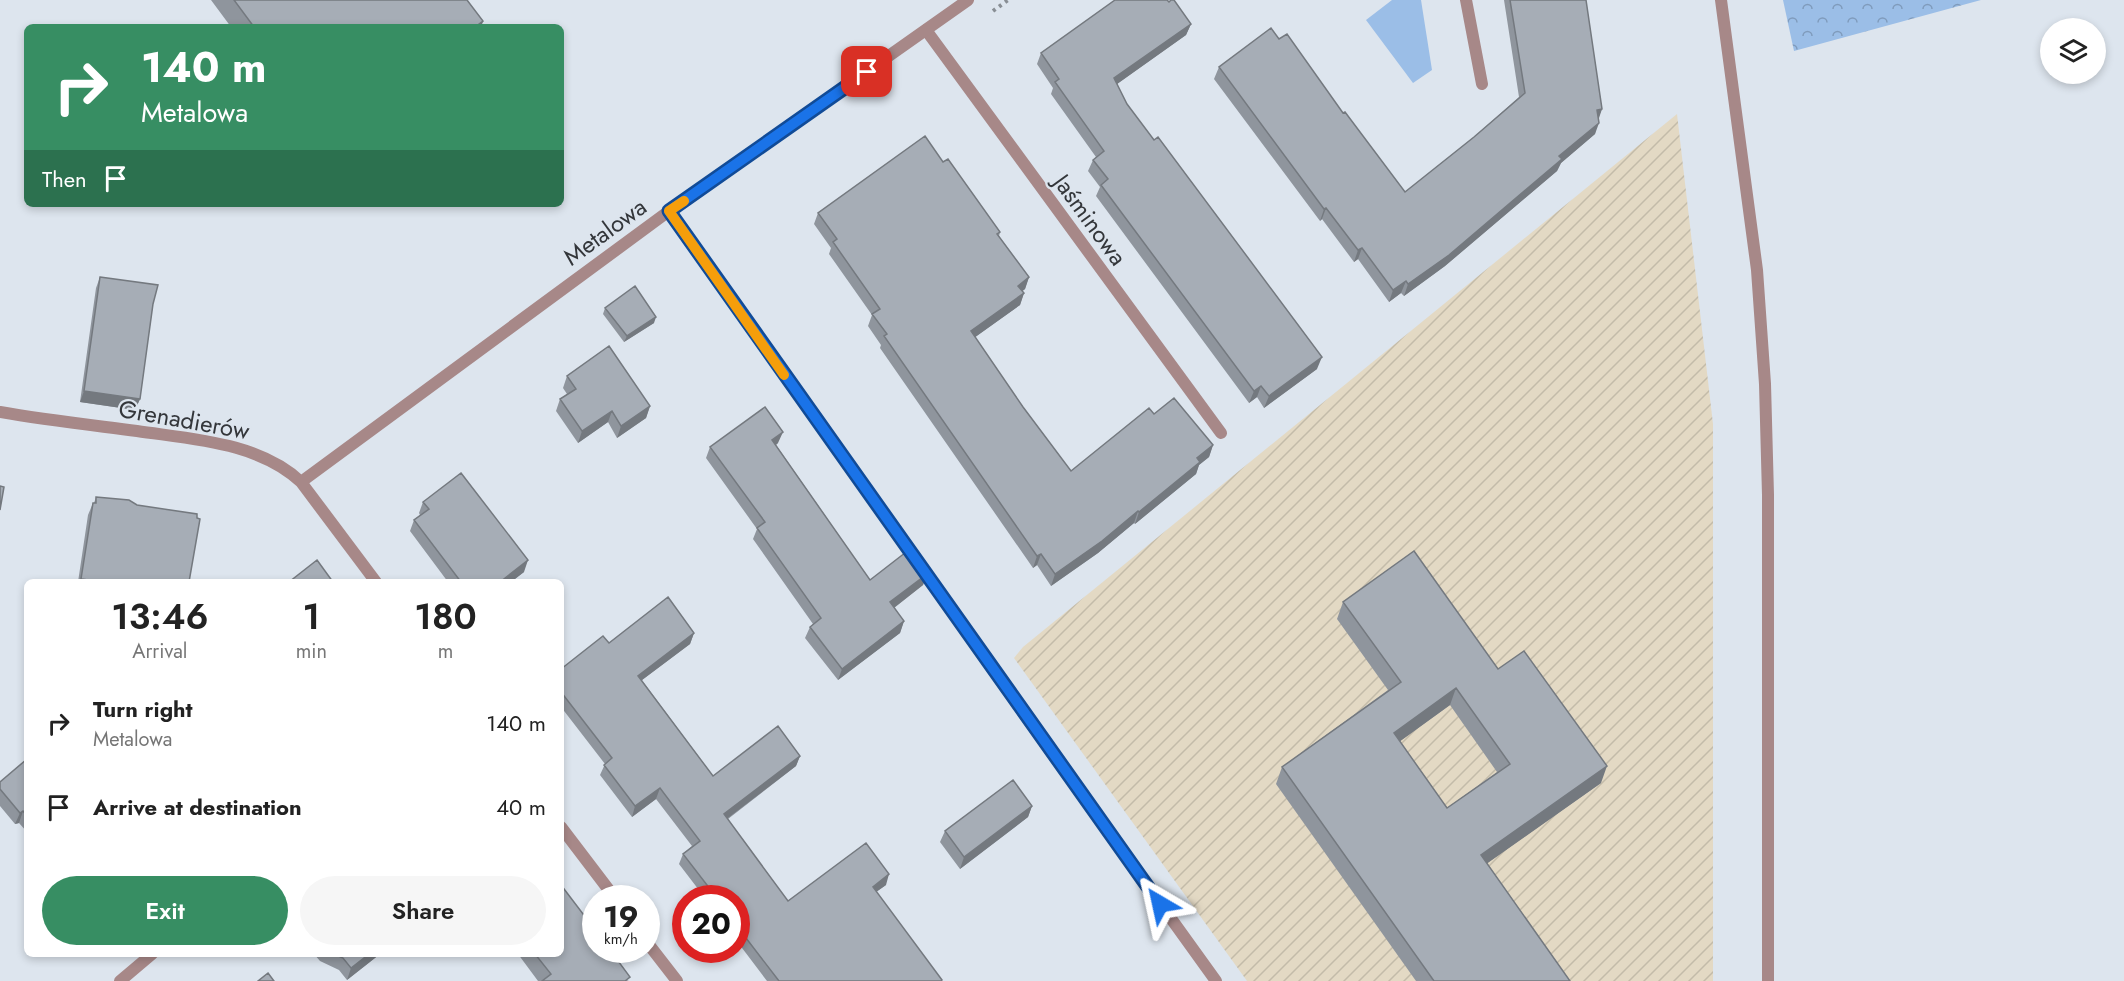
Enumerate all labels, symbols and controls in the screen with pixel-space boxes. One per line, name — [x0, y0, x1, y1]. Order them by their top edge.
map controls — [2040, 18, 2106, 84]
button: layers — [2040, 18, 2106, 84]
text: 140 m — [141, 37, 267, 98]
pin — [841, 46, 892, 97]
icon: right — [42, 48, 120, 126]
icon: arrive — [850, 55, 883, 88]
text: Metalowa — [141, 93, 248, 132]
icon: arrive — [99, 162, 132, 195]
text: Then — [42, 163, 87, 195]
street label: Jaśminowa — [1044, 164, 1135, 273]
street label: Metalowa — [556, 189, 654, 274]
street label: Grenadierów — [116, 391, 253, 448]
text: 13:46 — [111, 590, 209, 642]
text: 1 — [303, 590, 320, 642]
text: 180 — [414, 590, 477, 642]
text: Arrival — [132, 637, 187, 666]
text: min — [296, 637, 327, 666]
text: m — [438, 637, 453, 666]
text: Turn right — [93, 693, 193, 725]
icon: right — [42, 707, 75, 740]
text: 140 m — [486, 707, 546, 739]
text: Metalowa — [93, 725, 172, 754]
icon: arrive — [42, 791, 75, 824]
text: Arrive at destination — [93, 791, 302, 823]
text: 40 m — [496, 791, 546, 823]
position arrow — [1128, 872, 1192, 936]
button: Exit — [42, 876, 288, 945]
button: Share — [300, 876, 546, 945]
speed limit sign: 20 — [672, 885, 750, 963]
text: 19 — [603, 895, 639, 938]
text: km/h — [604, 928, 638, 950]

